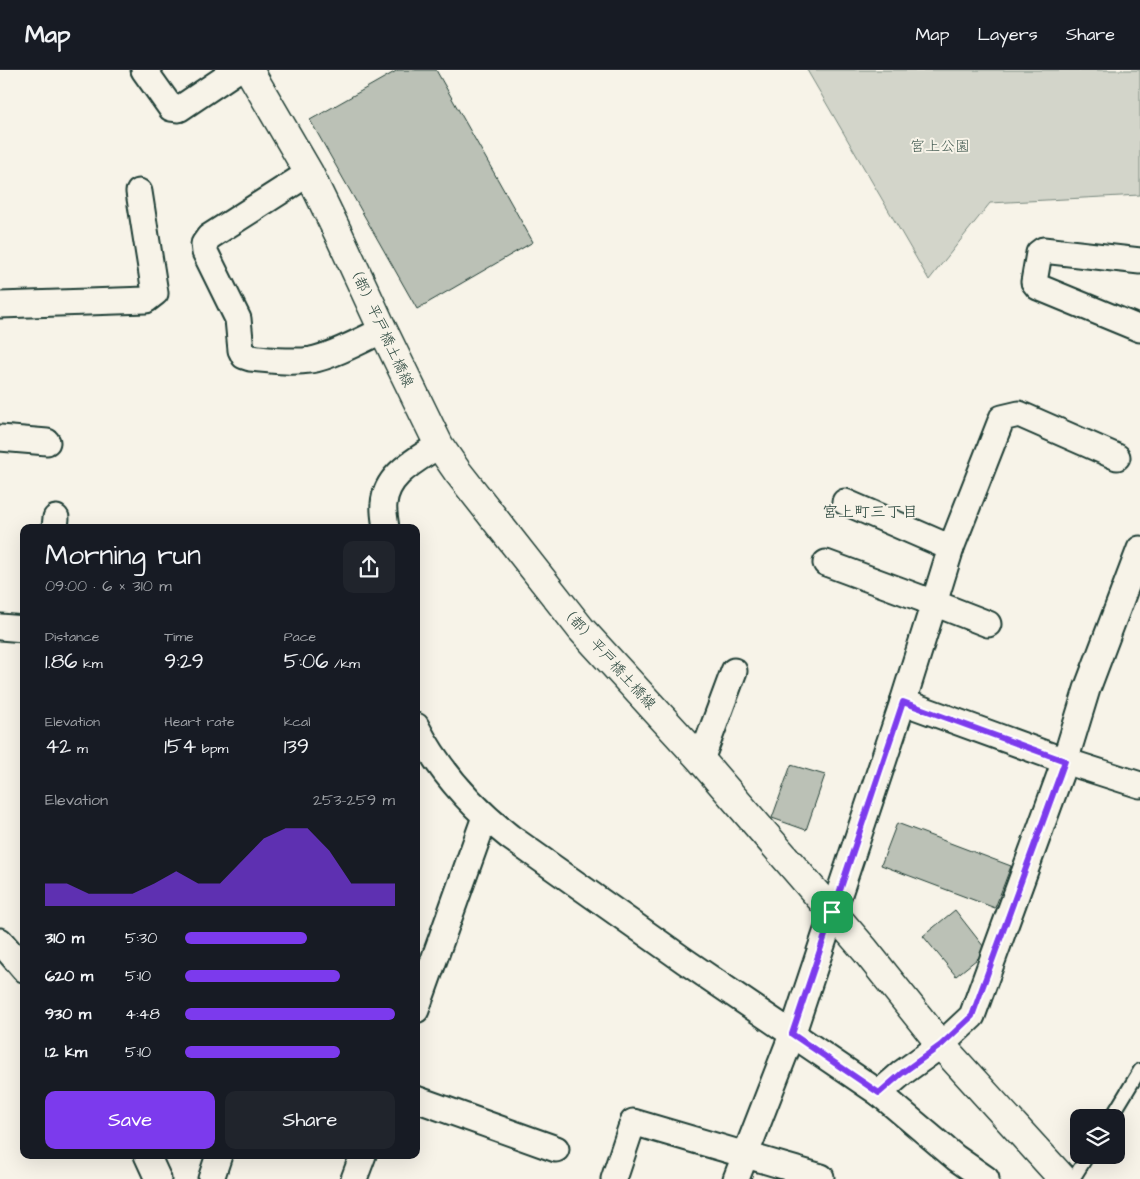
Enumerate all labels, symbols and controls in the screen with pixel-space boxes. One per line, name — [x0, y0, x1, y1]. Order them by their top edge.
text: Map — [25, 18, 70, 52]
text: Map — [915, 22, 949, 47]
text: Layers — [977, 22, 1038, 47]
text: Share — [1066, 22, 1115, 47]
park label: 宮上公園 — [910, 136, 970, 157]
street label: （都）平戸橋土橋線 — [343, 260, 419, 391]
district label: 宮上町三丁目 — [822, 501, 918, 523]
text: Morning run — [45, 536, 201, 575]
button: share — [343, 541, 395, 593]
text: 09:00 · 6 × 310 m — [45, 575, 172, 597]
street label: （都）平戸橋土橋線 — [555, 600, 661, 715]
text: Distance — [45, 627, 99, 647]
text: Time — [164, 627, 194, 647]
text: Pace — [284, 627, 316, 647]
text: 1.86 — [45, 647, 77, 676]
text: 9:29 — [164, 647, 204, 676]
text: 5:06 — [284, 647, 328, 676]
text: km — [77, 654, 103, 674]
text: /km — [328, 654, 360, 674]
text: Elevation — [45, 712, 100, 732]
text: Heart rate — [164, 712, 235, 732]
text: kcal — [284, 712, 310, 732]
text: 42 — [45, 732, 71, 761]
text: 154 — [164, 732, 196, 761]
text: 139 — [284, 732, 309, 761]
text: m — [71, 739, 88, 759]
text: bpm — [196, 739, 228, 759]
text: Elevation — [45, 789, 108, 811]
text: 253–259 m — [313, 789, 395, 811]
pin — [811, 891, 853, 933]
icon: arrive — [818, 898, 846, 926]
text: 310 m — [45, 927, 84, 949]
text: 5:30 — [125, 927, 157, 949]
text: 620 m — [45, 965, 93, 987]
text: 5:10 — [125, 965, 151, 987]
text: 930 m — [45, 1003, 91, 1025]
text: 4:48 — [125, 1003, 160, 1025]
text: 1.2 km — [45, 1041, 87, 1063]
text: 5:10 — [125, 1041, 151, 1063]
button: Save — [45, 1091, 215, 1149]
button: Share — [225, 1091, 395, 1149]
map controls — [1070, 1109, 1125, 1164]
button: layers — [1070, 1109, 1125, 1164]

